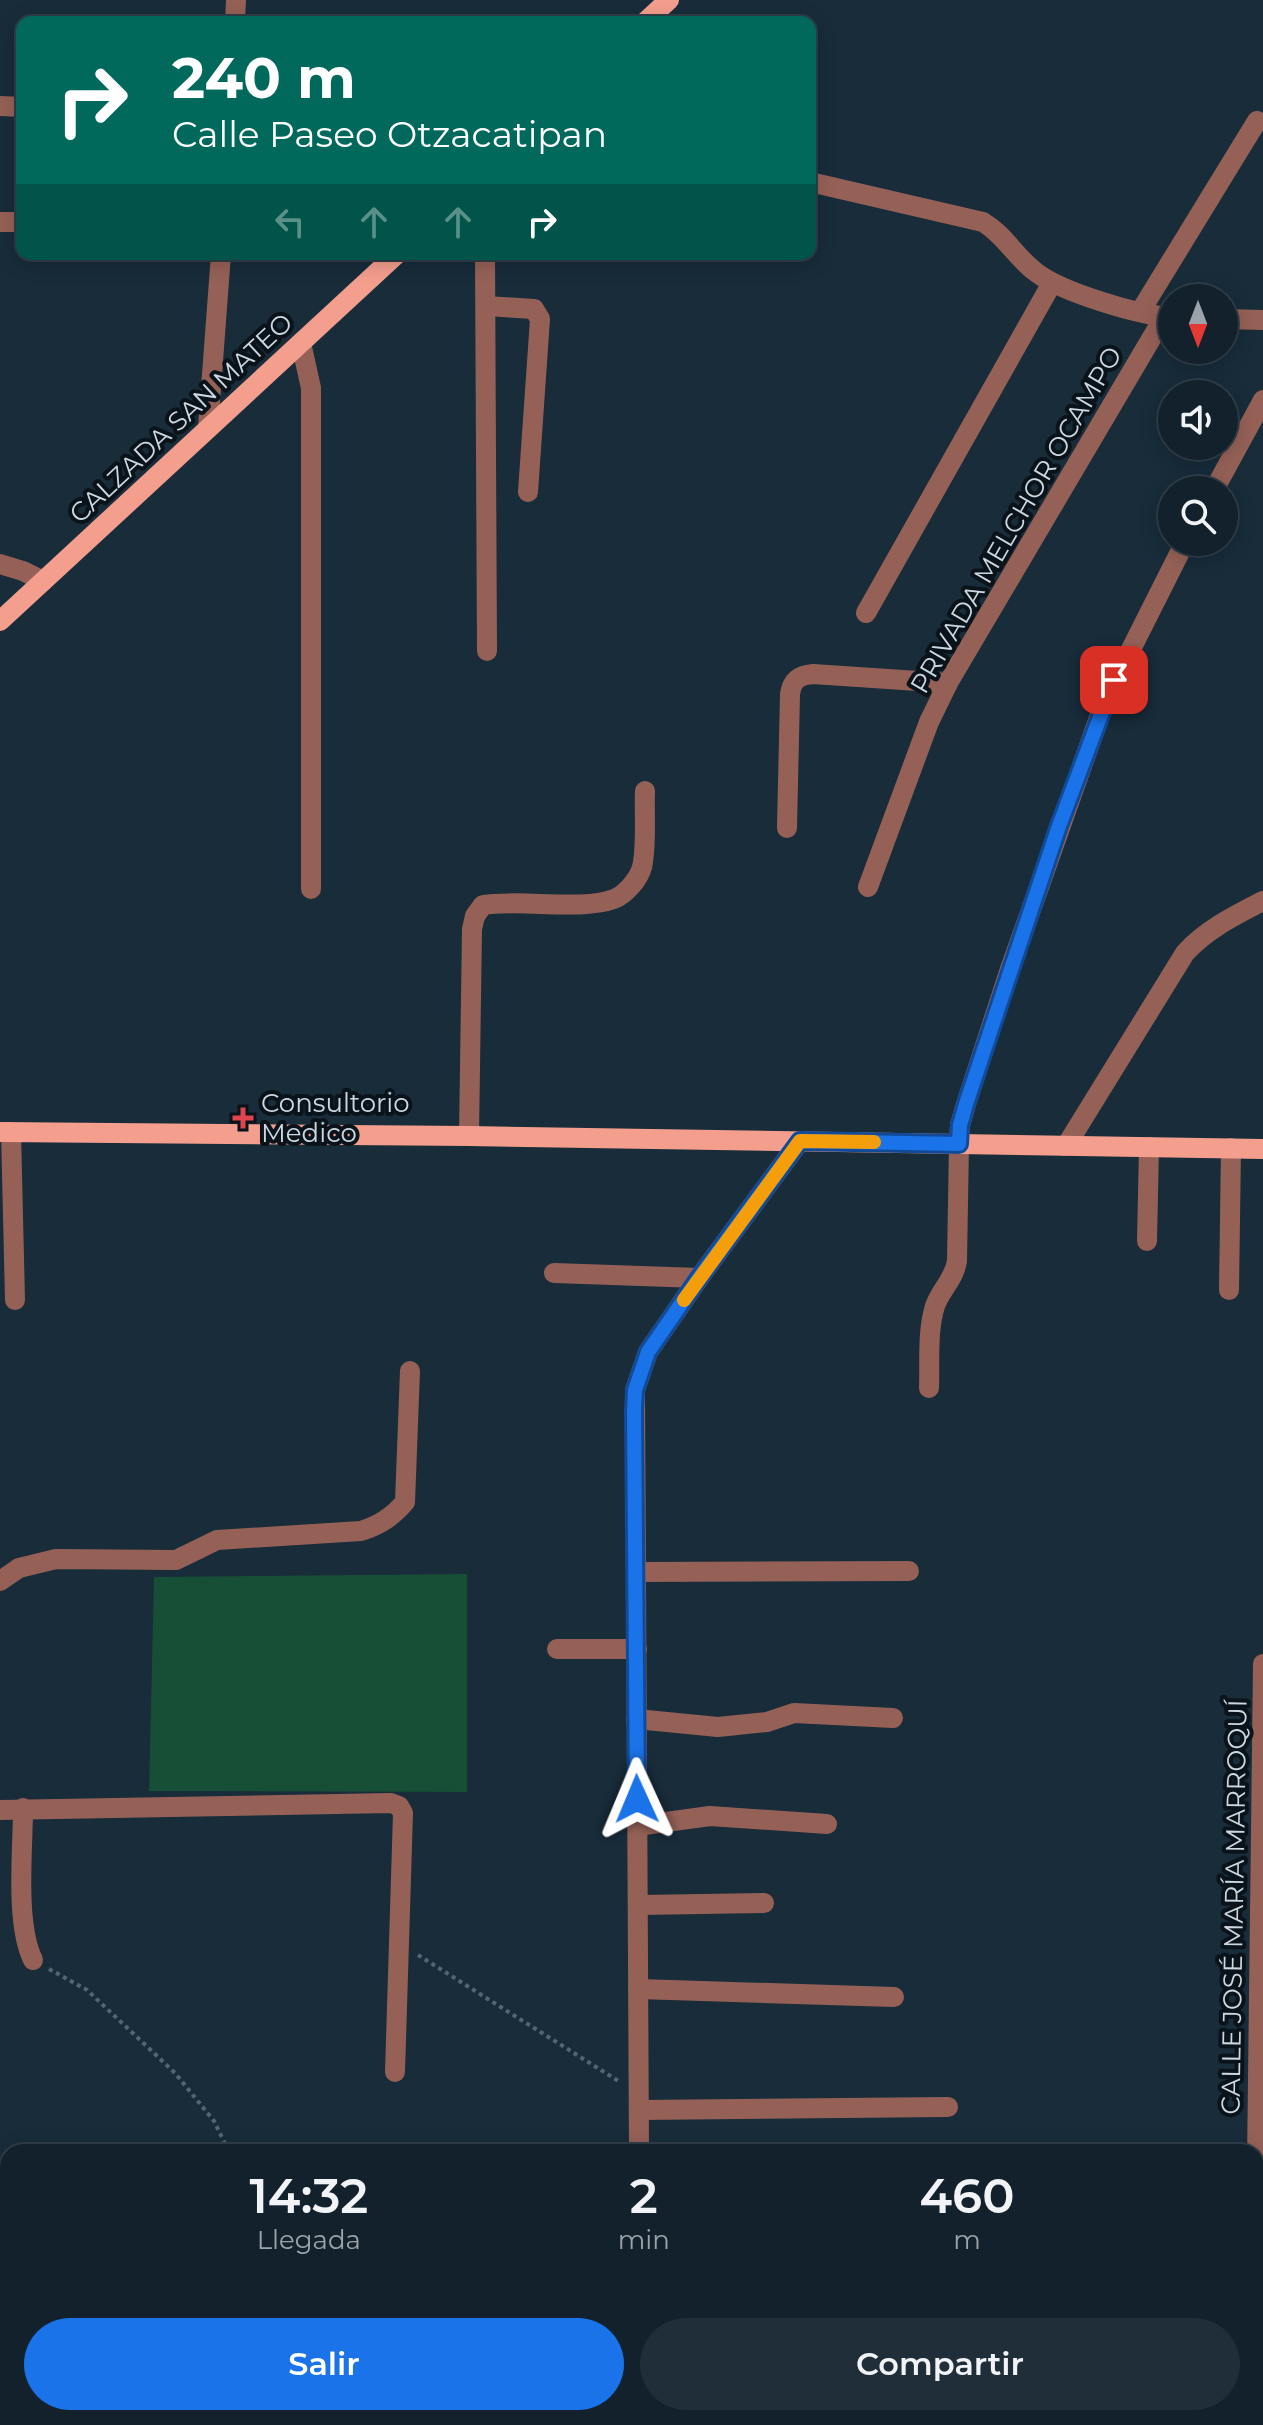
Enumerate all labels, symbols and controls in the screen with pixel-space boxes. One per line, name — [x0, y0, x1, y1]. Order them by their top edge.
text: 240 m — [172, 44, 356, 112]
icon: right — [40, 48, 144, 152]
text: Calle Paseo Otzacatipan — [172, 112, 607, 156]
icon: left — [268, 200, 312, 244]
icon: ahead — [352, 200, 396, 244]
icon: ahead — [436, 200, 480, 244]
icon: right — [520, 200, 564, 244]
north arrow — [1158, 284, 1238, 364]
map controls — [1158, 284, 1238, 556]
street label: CALZADA SAN MATEO — [63, 306, 299, 530]
street label: PRIVADA MELCHOR OCAMPO — [903, 341, 1129, 699]
button: sound — [1158, 380, 1238, 460]
button: search — [1158, 476, 1238, 556]
pin — [1080, 646, 1148, 714]
icon: arrive — [1092, 658, 1136, 702]
place label: Consultorio Medico — [261, 1087, 410, 1149]
marker: Consultorio Medico — [232, 1107, 254, 1129]
street label: CALLE JOSÉ MARÍA MARROQUÍ — [1214, 1698, 1254, 2115]
position arrow — [595, 1757, 679, 1841]
text: 14:32 — [250, 2167, 368, 2225]
text: 2 — [630, 2167, 658, 2225]
text: 460 — [919, 2167, 1014, 2225]
text: Llegada — [257, 2224, 361, 2256]
text: min — [618, 2224, 670, 2256]
text: m — [953, 2224, 981, 2256]
button: Salir — [24, 2318, 624, 2410]
button: Compartir — [640, 2318, 1240, 2410]

